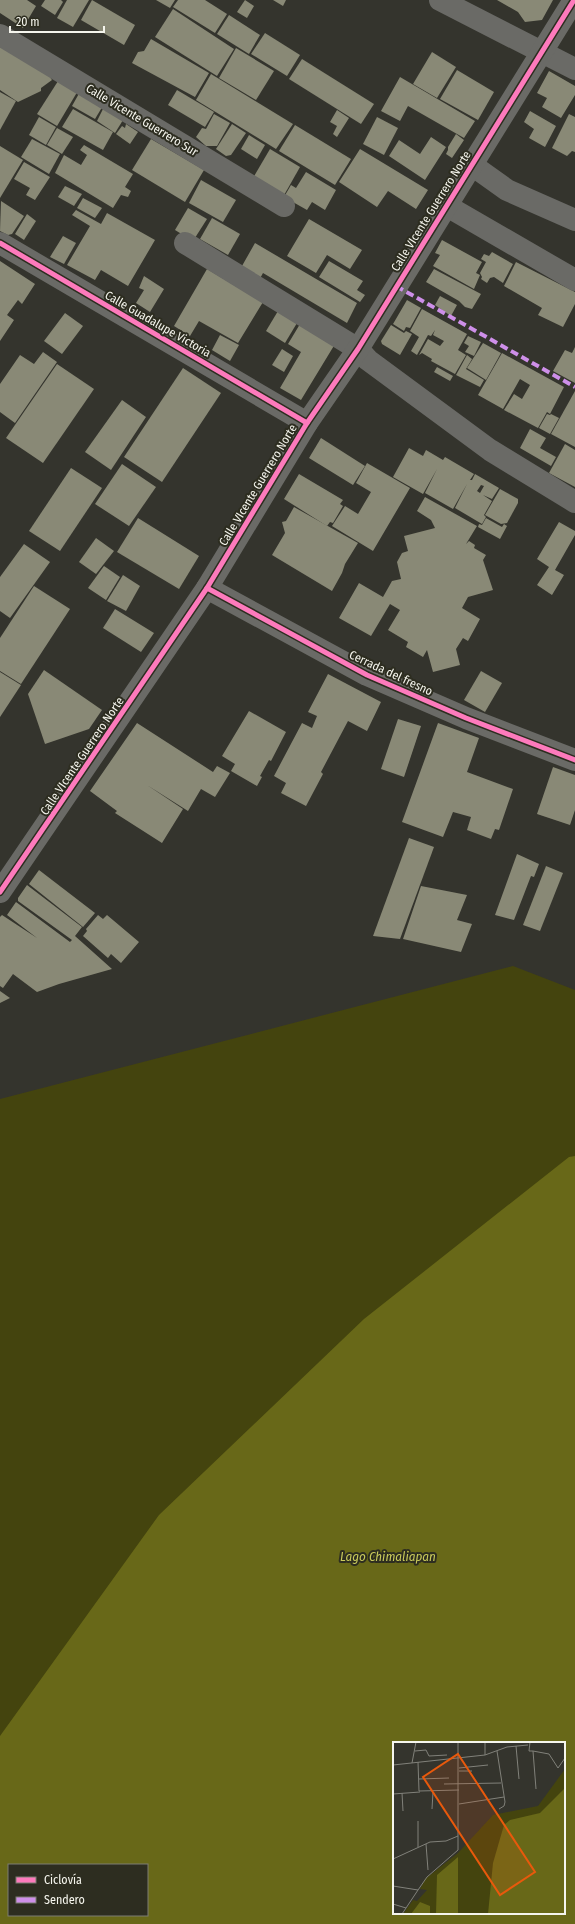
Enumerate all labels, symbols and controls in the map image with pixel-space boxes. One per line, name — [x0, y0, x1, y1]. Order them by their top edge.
scale bar — [10, 8, 104, 34]
text: 20 m — [16, 15, 40, 29]
street label: Calle Vicente Guerrero Sur — [84, 81, 201, 159]
street label: Calle VIcente Guerrero Norte — [388, 148, 474, 274]
street label: Calle Guadalupe Victoria — [103, 288, 214, 360]
street label: Calle VIcente Guerrero Norte — [216, 422, 300, 548]
street label: Cerrada del fresno — [347, 648, 435, 698]
street label: Calle VIcente Guerrero Norte — [37, 694, 127, 818]
water label: Lago Chimaliapan — [340, 1549, 436, 1564]
inset map — [393, 1742, 565, 1914]
legend — [8, 1864, 148, 1916]
text: Ciclovía — [44, 1873, 82, 1887]
text: Sendero — [44, 1893, 85, 1907]

